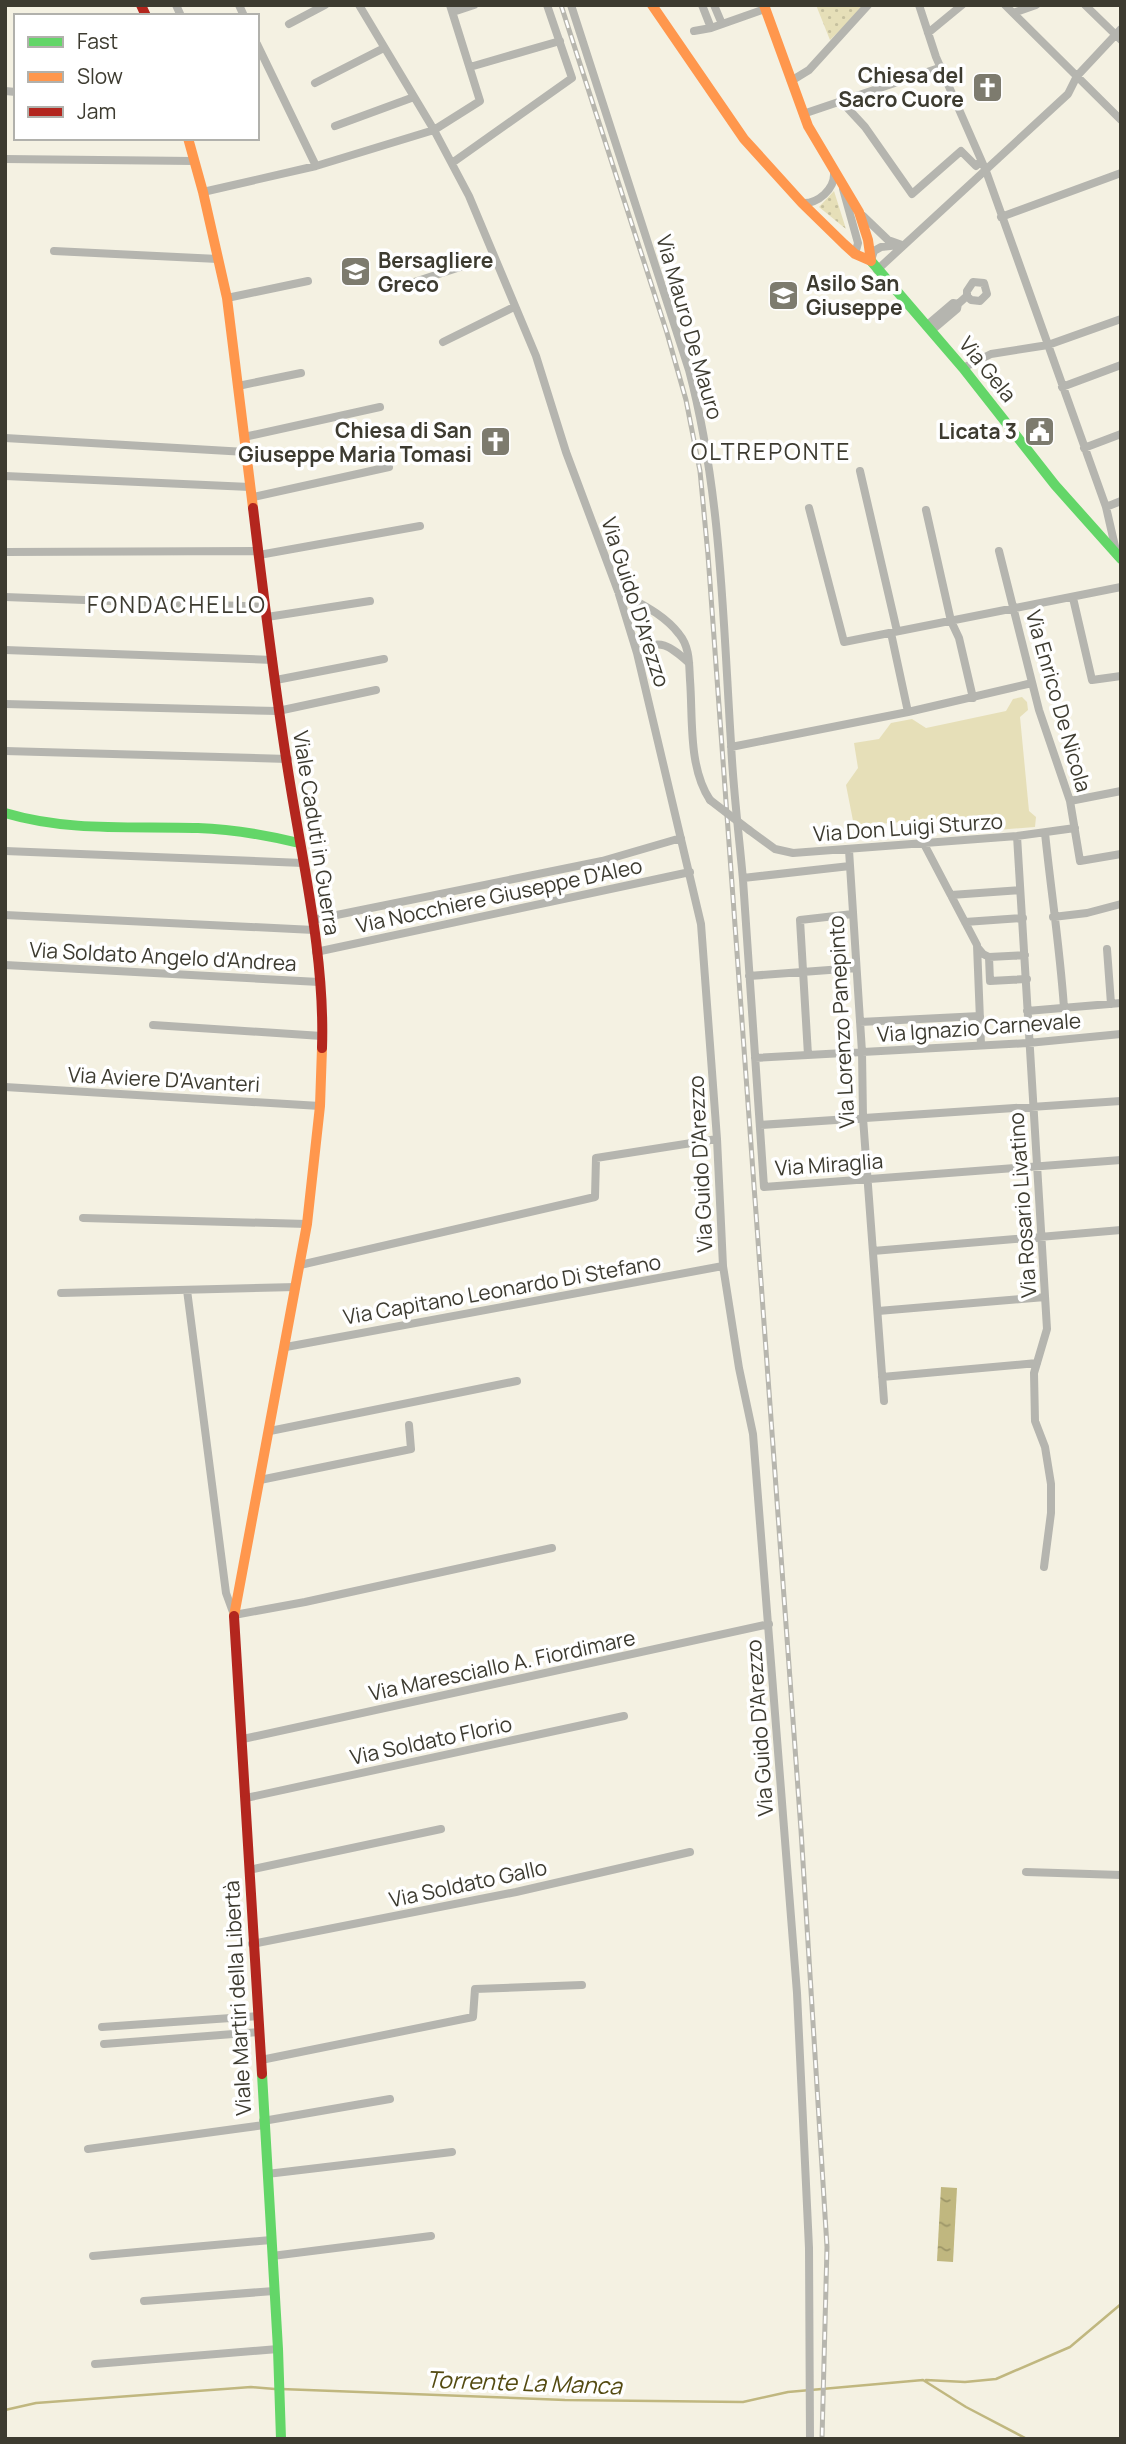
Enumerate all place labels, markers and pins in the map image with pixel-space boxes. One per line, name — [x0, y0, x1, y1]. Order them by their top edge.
place label: Chiesa del Sacro Cuore — [838, 61, 964, 113]
church icon: Chiesa del Sacro Cuore — [970, 70, 1004, 104]
place label: Bersagliere Greco — [378, 246, 494, 298]
school or university icon: Bersagliere Greco — [338, 255, 372, 289]
place label: Asilo San Giuseppe — [806, 269, 903, 321]
school or university icon: Asilo San Giuseppe — [766, 278, 800, 312]
public building icon: Licata 3 — [1023, 414, 1057, 448]
place label: Chiesa di San Giuseppe Maria Tomasi — [238, 416, 472, 468]
place label: Licata 3 — [938, 417, 1017, 445]
church icon: Chiesa di San Giuseppe Maria Tomasi — [478, 425, 512, 459]

